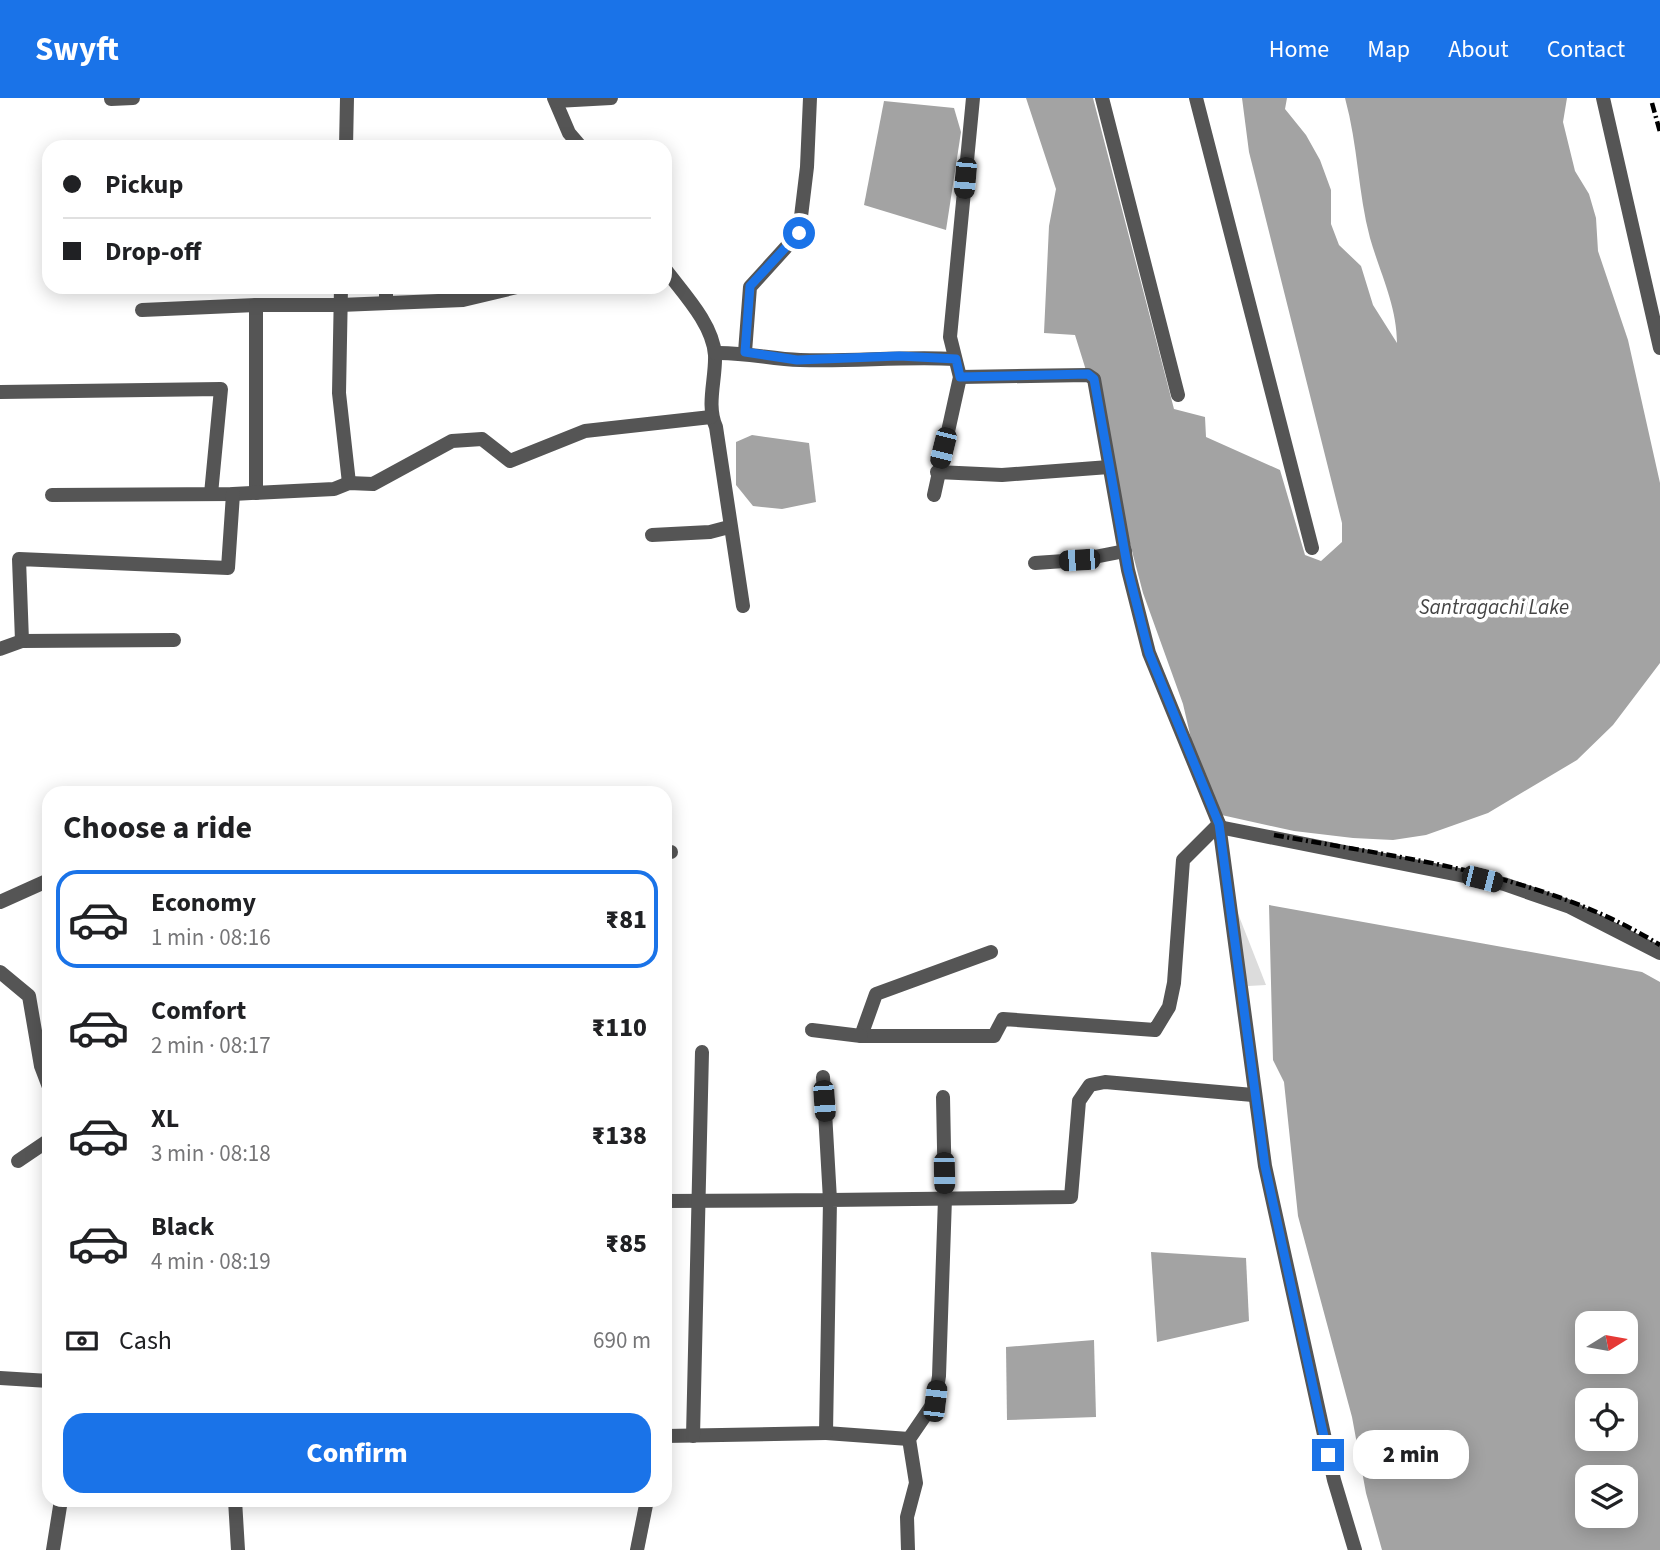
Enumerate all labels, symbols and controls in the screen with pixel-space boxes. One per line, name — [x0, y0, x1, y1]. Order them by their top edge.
text: Swyft — [35, 26, 119, 73]
text: Home — [1269, 32, 1329, 67]
text: Map — [1367, 32, 1410, 67]
text: About — [1448, 32, 1509, 67]
text: Contact — [1547, 32, 1625, 67]
car — [953, 156, 978, 200]
text: Pickup — [105, 166, 183, 203]
route start — [783, 217, 815, 249]
text: Drop-off — [105, 233, 201, 270]
car — [928, 425, 959, 471]
car — [1058, 548, 1101, 572]
water label: Santragachi Lake — [1419, 592, 1569, 622]
text: Choose a ride — [63, 805, 252, 851]
car — [1460, 864, 1505, 894]
text: Economy — [151, 884, 256, 921]
icon: car — [67, 888, 130, 951]
text: ₹81 — [605, 901, 647, 938]
text: 1 min · 08:16 — [151, 921, 271, 954]
text: Comfort — [151, 992, 246, 1029]
icon: car — [67, 996, 130, 1059]
text: ₹110 — [591, 1009, 647, 1046]
text: 2 min · 08:17 — [151, 1029, 271, 1062]
car — [813, 1079, 836, 1123]
text: XL — [151, 1100, 179, 1137]
icon: car — [67, 1104, 130, 1167]
text: ₹138 — [591, 1117, 647, 1154]
text: 3 min · 08:18 — [151, 1137, 271, 1170]
car — [934, 1152, 955, 1194]
text: Black — [151, 1208, 214, 1245]
icon: car — [67, 1212, 130, 1275]
text: ₹85 — [605, 1225, 647, 1262]
text: 4 min · 08:19 — [151, 1245, 271, 1278]
north arrow — [1575, 1311, 1638, 1374]
map controls — [1575, 1311, 1638, 1528]
icon: cash — [63, 1322, 101, 1360]
text: Cash — [119, 1322, 172, 1359]
text: 690 m — [593, 1324, 651, 1357]
car — [923, 1379, 948, 1423]
button: locate — [1575, 1388, 1638, 1451]
button: Confirm — [63, 1413, 651, 1493]
callout: 2 min — [1352, 1430, 1468, 1480]
text: 2 min — [1383, 1438, 1439, 1471]
route end — [1312, 1439, 1344, 1471]
button: layers — [1575, 1465, 1638, 1528]

